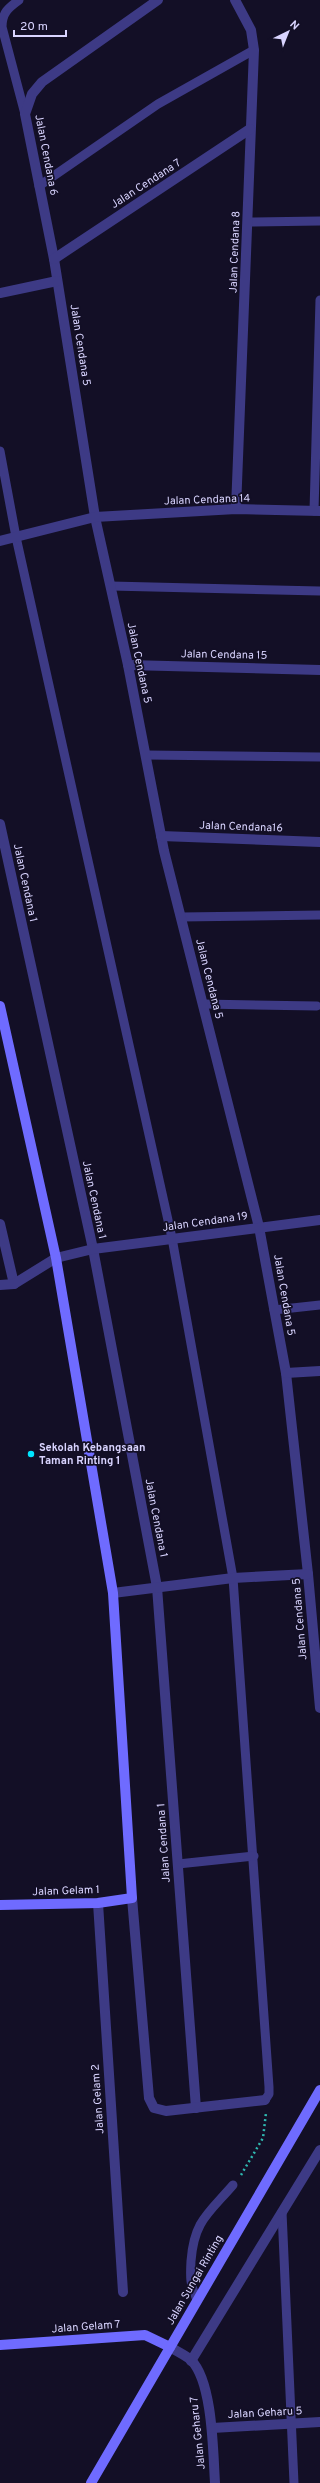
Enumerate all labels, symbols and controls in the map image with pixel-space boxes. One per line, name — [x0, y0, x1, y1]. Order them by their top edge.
scale bar — [14, 12, 66, 38]
north arrow — [268, 12, 308, 52]
text: N — [286, 18, 302, 33]
text: 20 m — [20, 19, 48, 35]
street label: Jalan Cendana 6 — [31, 113, 61, 197]
street label: Jalan Cendana 7 — [108, 156, 184, 212]
street label: Jalan Cendana 8 — [227, 211, 243, 293]
street label: Jalan Cendana 5 — [67, 303, 93, 387]
street label: Jalan Cendana 14 — [164, 491, 251, 509]
street label: Jalan Cendana 5 — [124, 621, 154, 705]
street label: Jalan Cendana 15 — [181, 647, 268, 663]
street label: Jalan Cendana16 — [199, 819, 283, 835]
street label: Jalan Cendana 1 — [10, 843, 40, 923]
street label: Jalan Cendana 5 — [192, 937, 226, 1021]
street label: Jalan Cendana 1 — [79, 1160, 109, 1240]
street label: Jalan Cendana 19 — [161, 1209, 249, 1235]
street label: Jalan Cendana 5 — [270, 1253, 298, 1337]
place label: Sekolah Kebangsaan Taman Rinting 1 — [39, 1441, 146, 1468]
marker: Sekolah Kebangsaan Taman Rinting 1 — [26, 1449, 36, 1459]
street label: Jalan Cendana 1 — [142, 1478, 170, 1558]
street label: Jalan Cendana 5 — [289, 1577, 311, 1661]
street label: Jalan Cendana 1 — [154, 1803, 174, 1883]
street label: Jalan Gelam 1 — [32, 1883, 100, 1899]
street label: Jalan Gelam 2 — [89, 2063, 107, 2135]
street label: Jalan Sungai Rinting — [164, 2233, 226, 2327]
street label: Jalan Gelam 7 — [51, 2318, 121, 2336]
street label: Jalan Geharu 7 — [187, 2396, 209, 2470]
street label: Jalan Geharu 5 — [227, 2404, 303, 2422]

